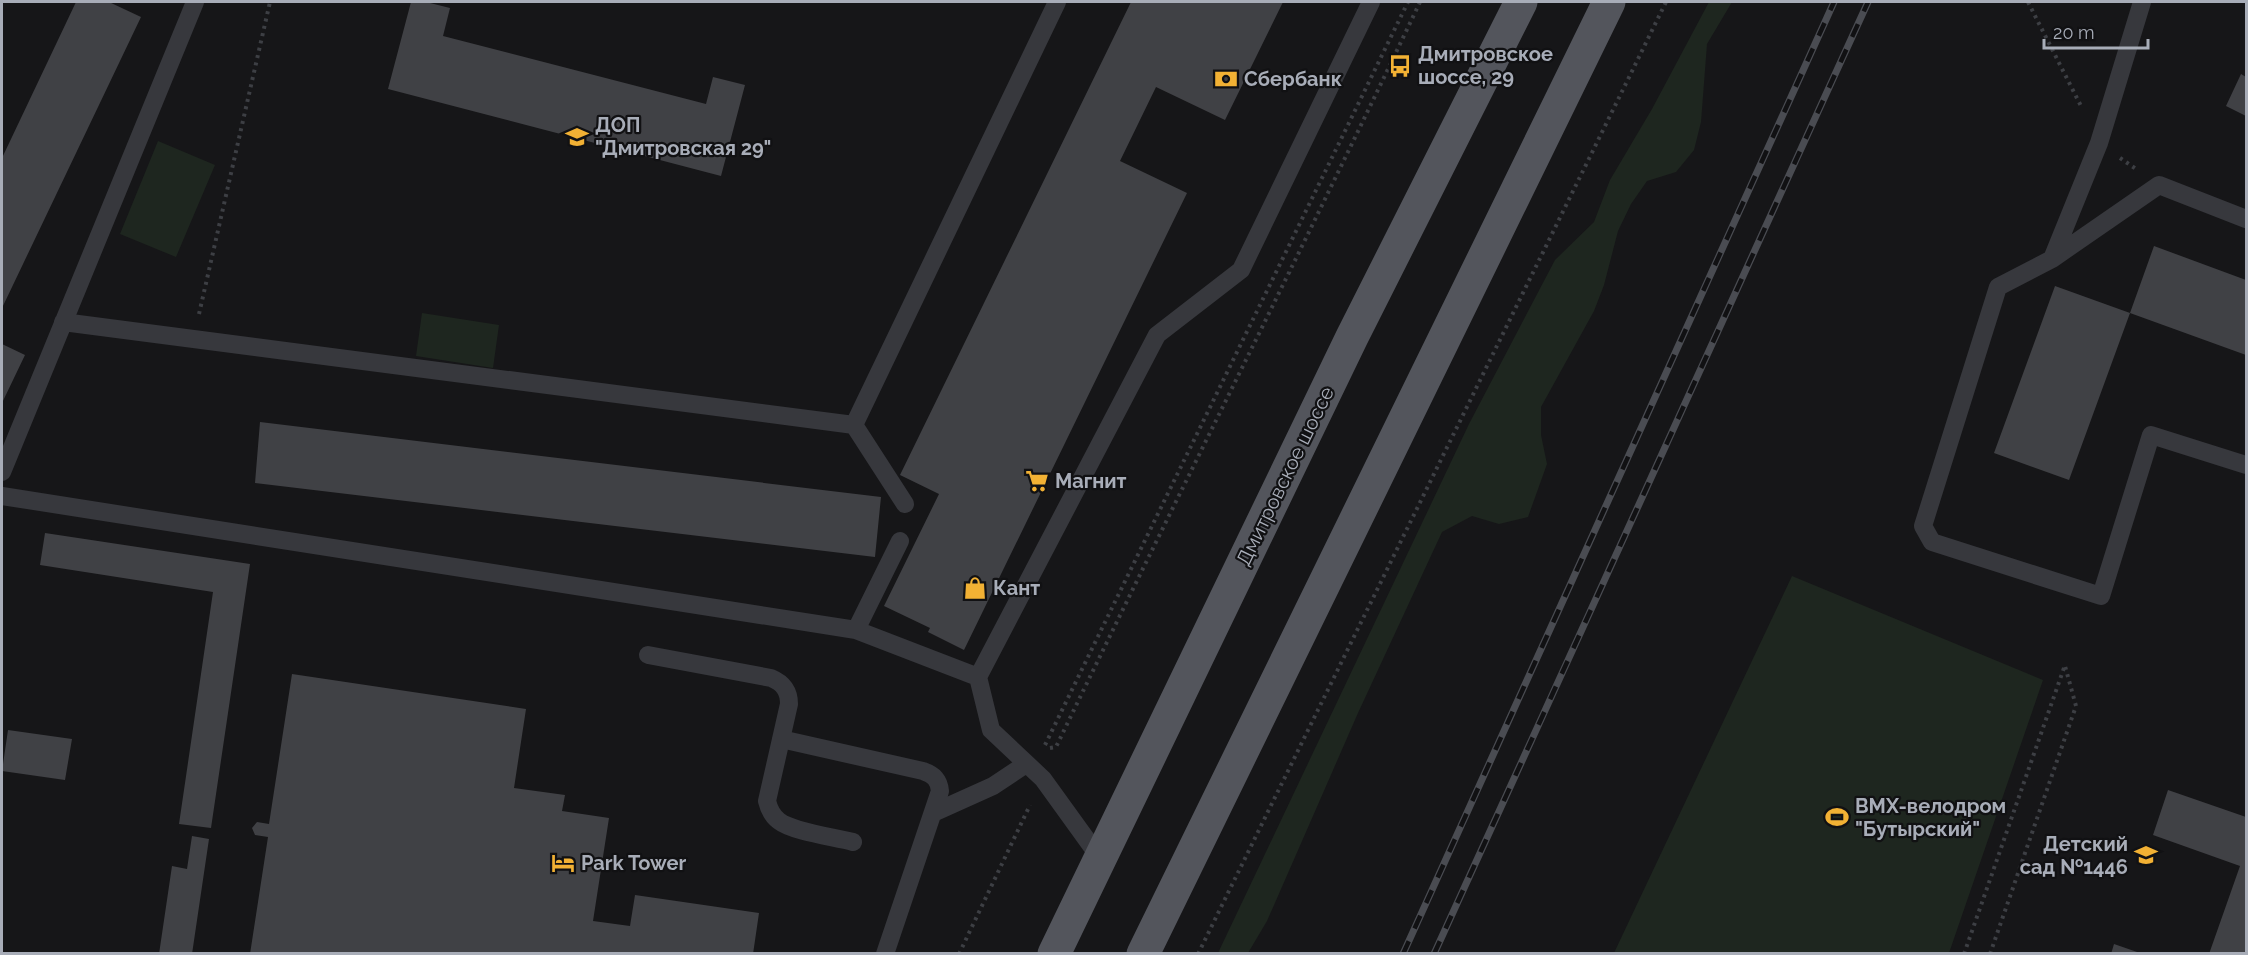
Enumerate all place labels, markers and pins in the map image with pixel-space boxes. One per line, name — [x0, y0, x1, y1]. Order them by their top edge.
place label: Дмитровское шоссе, 29 — [1418, 42, 1553, 89]
bus stop icon: Дмитровское шоссе, 29 — [1387, 53, 1413, 79]
bank icon: Сбербанк — [1213, 66, 1239, 92]
place label: Сбербанк — [1244, 67, 1342, 91]
place label: ДОП "Дмитровская 29" — [595, 113, 771, 160]
school or university icon: ДОП "Дмитровская 29" — [564, 124, 590, 150]
supermarket icon: Магнит — [1024, 468, 1050, 494]
place label: Магнит — [1055, 469, 1126, 493]
shop icon: Кант — [962, 575, 988, 601]
place label: Кант — [993, 576, 1040, 600]
place label: BMX-велодром "Бутырский" — [1855, 794, 2006, 841]
sports icon: BMX-велодром "Бутырский" — [1824, 804, 1850, 830]
place label: Детский сад №1446 — [2020, 832, 2128, 879]
school or university icon: Детский сад №1446 — [2133, 842, 2159, 868]
hotel icon: Park Tower — [550, 850, 576, 876]
place label: Park Tower — [581, 851, 686, 875]

